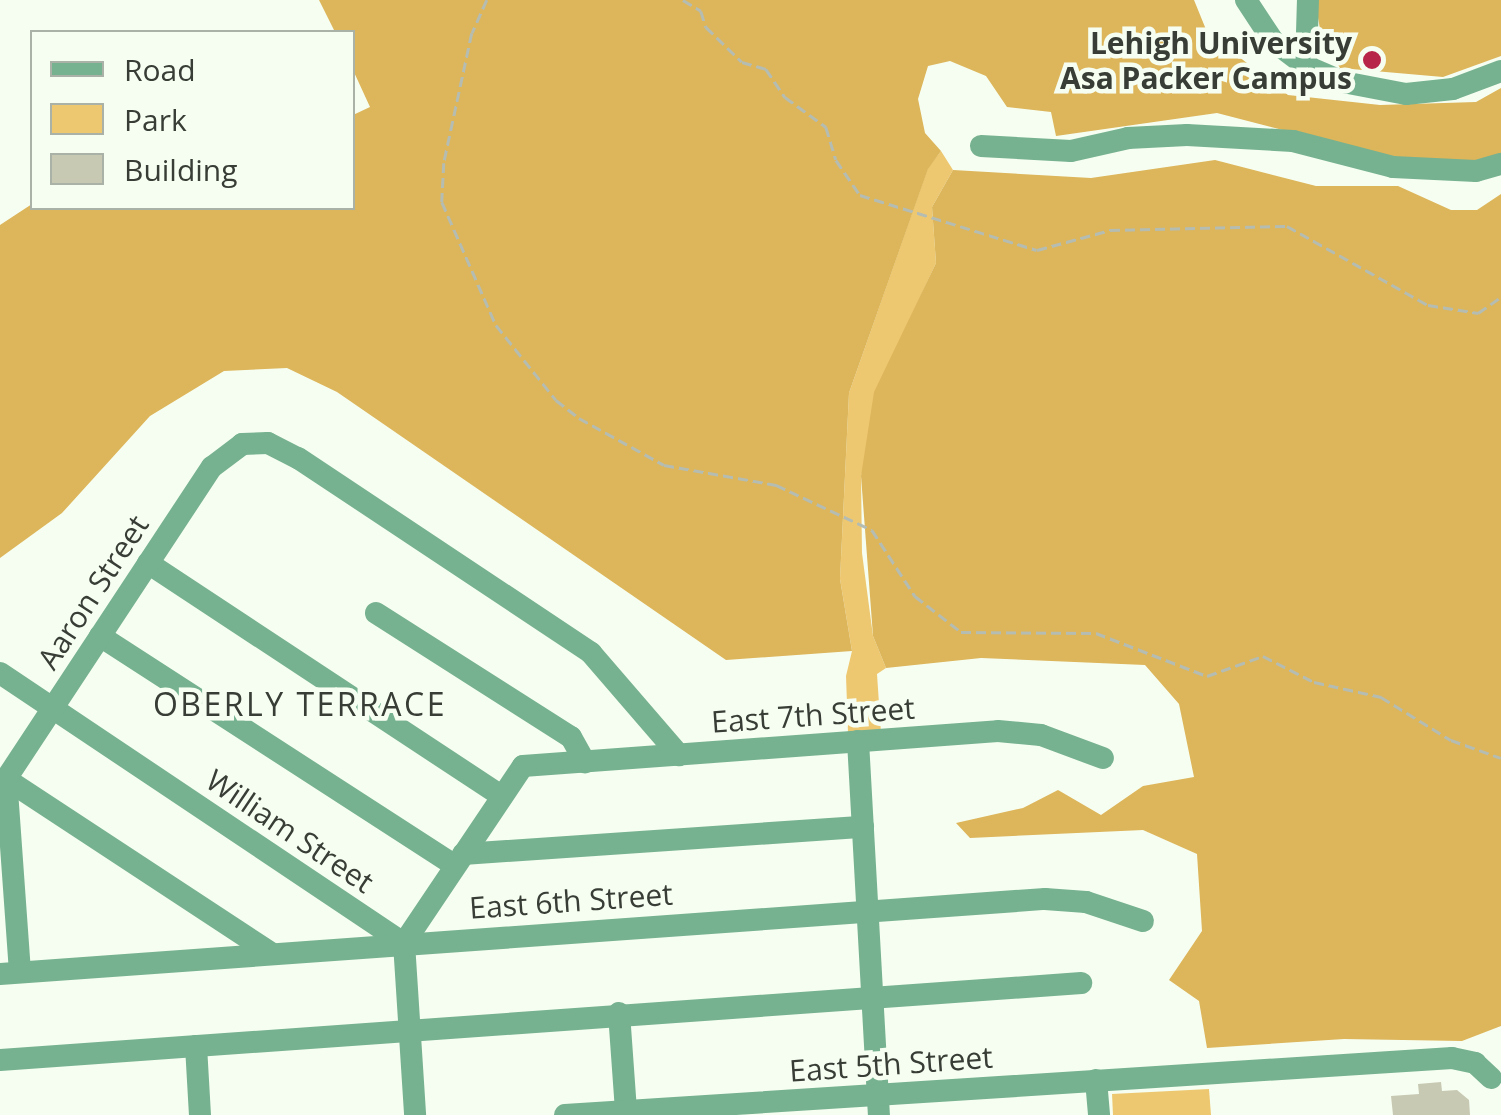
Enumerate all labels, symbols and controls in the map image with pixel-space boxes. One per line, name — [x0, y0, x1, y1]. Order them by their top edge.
place label: Lehigh University Asa Packer Campus — [1060, 25, 1352, 96]
legend — [30, 30, 355, 210]
text: Road — [124, 49, 196, 90]
marker: Lehigh University Asa Packer Campus — [1361, 49, 1383, 71]
text: Park — [124, 99, 187, 140]
text: Building — [124, 149, 238, 190]
street label: Aaron Street — [30, 508, 156, 676]
district label: OBERLY TERRACE — [153, 685, 447, 723]
street label: East 7th Street — [710, 690, 916, 740]
street label: William Street — [200, 762, 380, 900]
street label: East 6th Street — [468, 876, 674, 926]
street label: East 5th Street — [788, 1039, 994, 1089]

